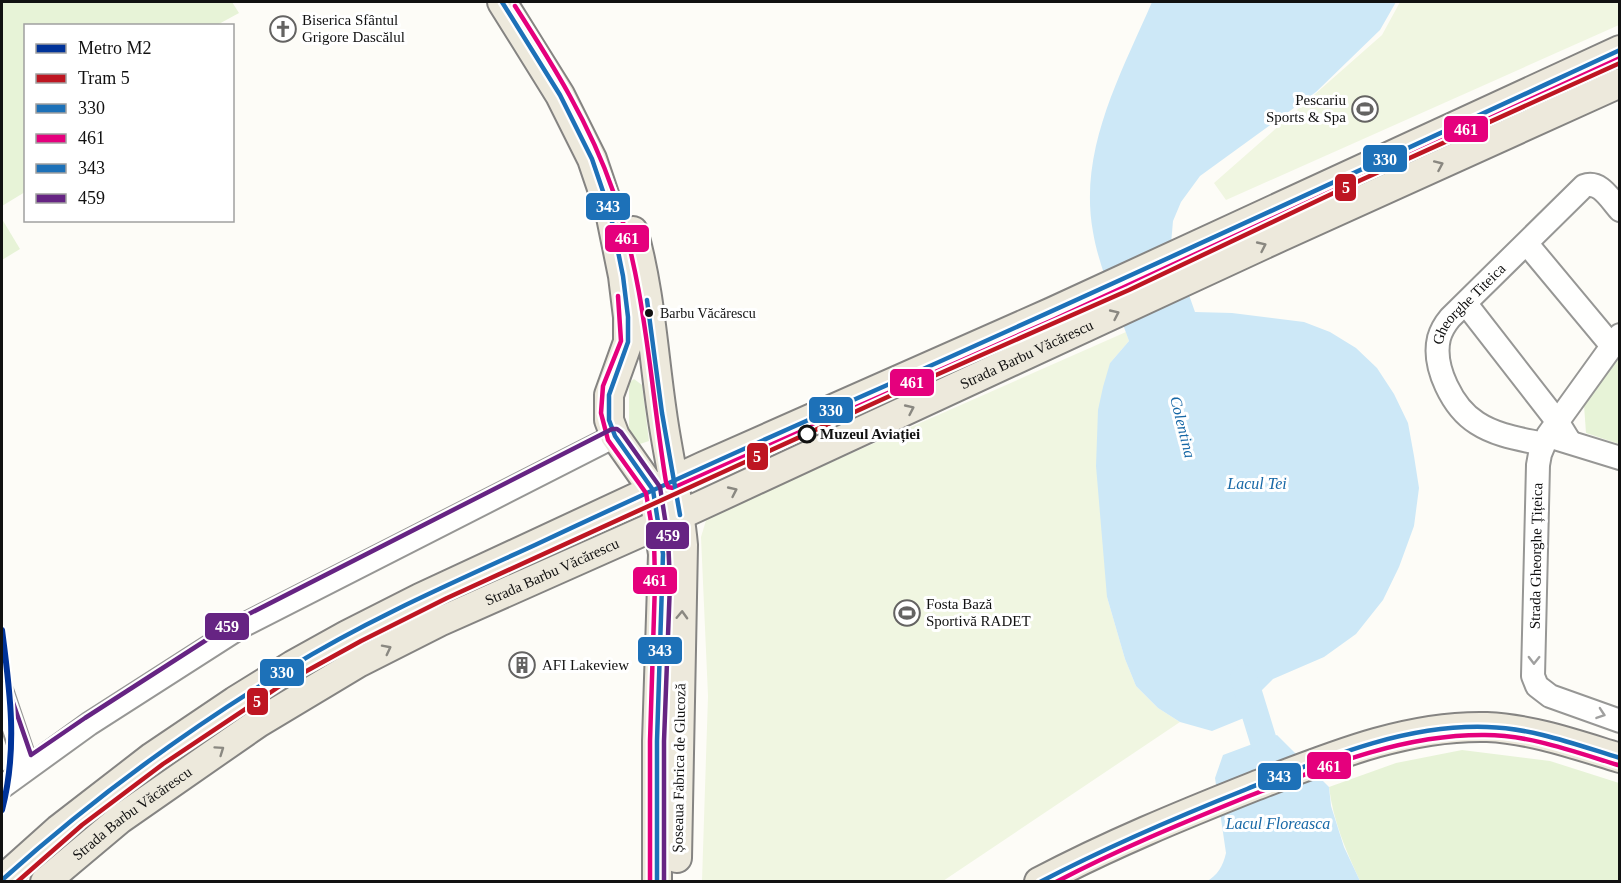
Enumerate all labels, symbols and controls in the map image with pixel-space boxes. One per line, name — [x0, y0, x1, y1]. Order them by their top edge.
place label: Biserica Sfântul Grigore Dascălul — [302, 12, 405, 45]
church icon: Biserica Sfântul Grigore Dascălul — [268, 14, 298, 44]
legend — [24, 24, 234, 222]
text: Metro M2 — [78, 38, 152, 58]
text: Tram 5 — [78, 68, 130, 88]
place label: Pescariu Sports & Spa — [1266, 92, 1346, 125]
sports icon: Pescariu Sports & Spa — [1350, 94, 1380, 124]
text: 330 — [78, 98, 105, 118]
line badge: 461 — [1443, 115, 1489, 143]
text: 461 — [1454, 121, 1478, 138]
text: 461 — [78, 128, 105, 148]
line badge: 330 — [1362, 144, 1408, 173]
text: 330 — [1373, 151, 1397, 168]
text: 343 — [78, 158, 105, 178]
one-way arrow — [1433, 160, 1444, 172]
line badge: 5 — [1334, 173, 1357, 202]
text: 5 — [1342, 179, 1350, 196]
text: 459 — [78, 188, 105, 208]
line badge: 343 — [585, 192, 631, 221]
text: 343 — [596, 198, 620, 215]
line badge: 461 — [604, 224, 650, 253]
text: 461 — [615, 230, 639, 247]
one-way arrow — [1255, 242, 1266, 254]
street label: Gheorghe Titeica — [1430, 260, 1509, 346]
place label: Barbu Văcărescu — [660, 306, 756, 321]
marker: Barbu Văcărescu — [643, 307, 655, 319]
one-way arrow — [1108, 310, 1119, 322]
street label: Strada Barbu Văcărescu — [957, 317, 1096, 392]
line badge: 461 — [889, 368, 935, 397]
text: 461 — [900, 374, 924, 391]
water label: Colentina — [1167, 394, 1199, 460]
line badge: 330 — [808, 396, 854, 424]
text: 330 — [819, 402, 843, 419]
one-way arrow — [903, 404, 914, 416]
marker: Muzeul Aviației — [798, 425, 816, 443]
place label: Muzeul Aviației — [820, 426, 920, 443]
line badge: 5 — [746, 442, 769, 471]
text: 5 — [753, 448, 761, 465]
water label: Lacul Tei — [1226, 475, 1287, 492]
street label: Strada Gheorghe Țițeica — [1527, 482, 1546, 629]
one-way arrow — [727, 486, 738, 498]
line badge: 459 — [645, 521, 690, 550]
text: 459 — [656, 527, 680, 544]
street label: Strada Barbu Văcărescu — [482, 535, 622, 609]
line badge: 461 — [632, 566, 678, 595]
text: 461 — [643, 572, 667, 589]
place label: Fosta Bază Sportivă RADET — [926, 596, 1031, 629]
sports icon: Fosta Bază Sportivă RADET — [892, 598, 922, 628]
one-way arrow — [676, 611, 689, 620]
line badge: 459 — [204, 612, 250, 641]
text: 459 — [215, 618, 239, 635]
line badge: 343 — [637, 636, 683, 665]
text: 343 — [648, 642, 672, 659]
one-way arrow — [380, 645, 391, 656]
building icon: AFI Lakeview — [507, 650, 537, 680]
one-way arrow — [1528, 655, 1540, 664]
place label: AFI Lakeview — [542, 657, 629, 673]
line badge: 330 — [259, 658, 305, 687]
text: 330 — [270, 664, 294, 681]
street label: Șoseaua Fabrica de Glucoză — [670, 683, 689, 853]
line badge: 5 — [246, 687, 269, 716]
text: 5 — [253, 693, 261, 710]
one-way arrow — [1595, 707, 1606, 720]
one-way arrow — [213, 746, 224, 757]
line badge: 461 — [1306, 751, 1352, 780]
text: 461 — [1317, 758, 1341, 775]
line badge: 343 — [1257, 762, 1302, 791]
street label: Strada Barbu Văcărescu — [69, 763, 195, 863]
text: 343 — [1267, 768, 1291, 785]
water label: Lacul Floreasca — [1225, 815, 1330, 832]

